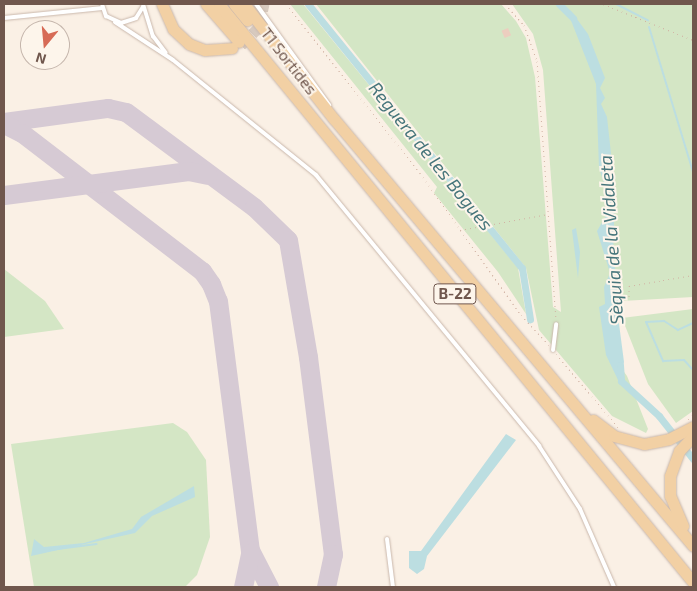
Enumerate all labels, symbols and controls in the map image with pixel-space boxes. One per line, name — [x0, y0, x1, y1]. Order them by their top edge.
north arrow — [20, 20, 70, 70]
street label: T1 Sortides — [257, 24, 321, 98]
text: N — [33, 49, 48, 68]
water label: Reguera de les Bogues — [364, 77, 498, 235]
water label: Sèquia de la Vidaleta — [594, 154, 628, 326]
road number: B-22 — [432, 282, 478, 306]

